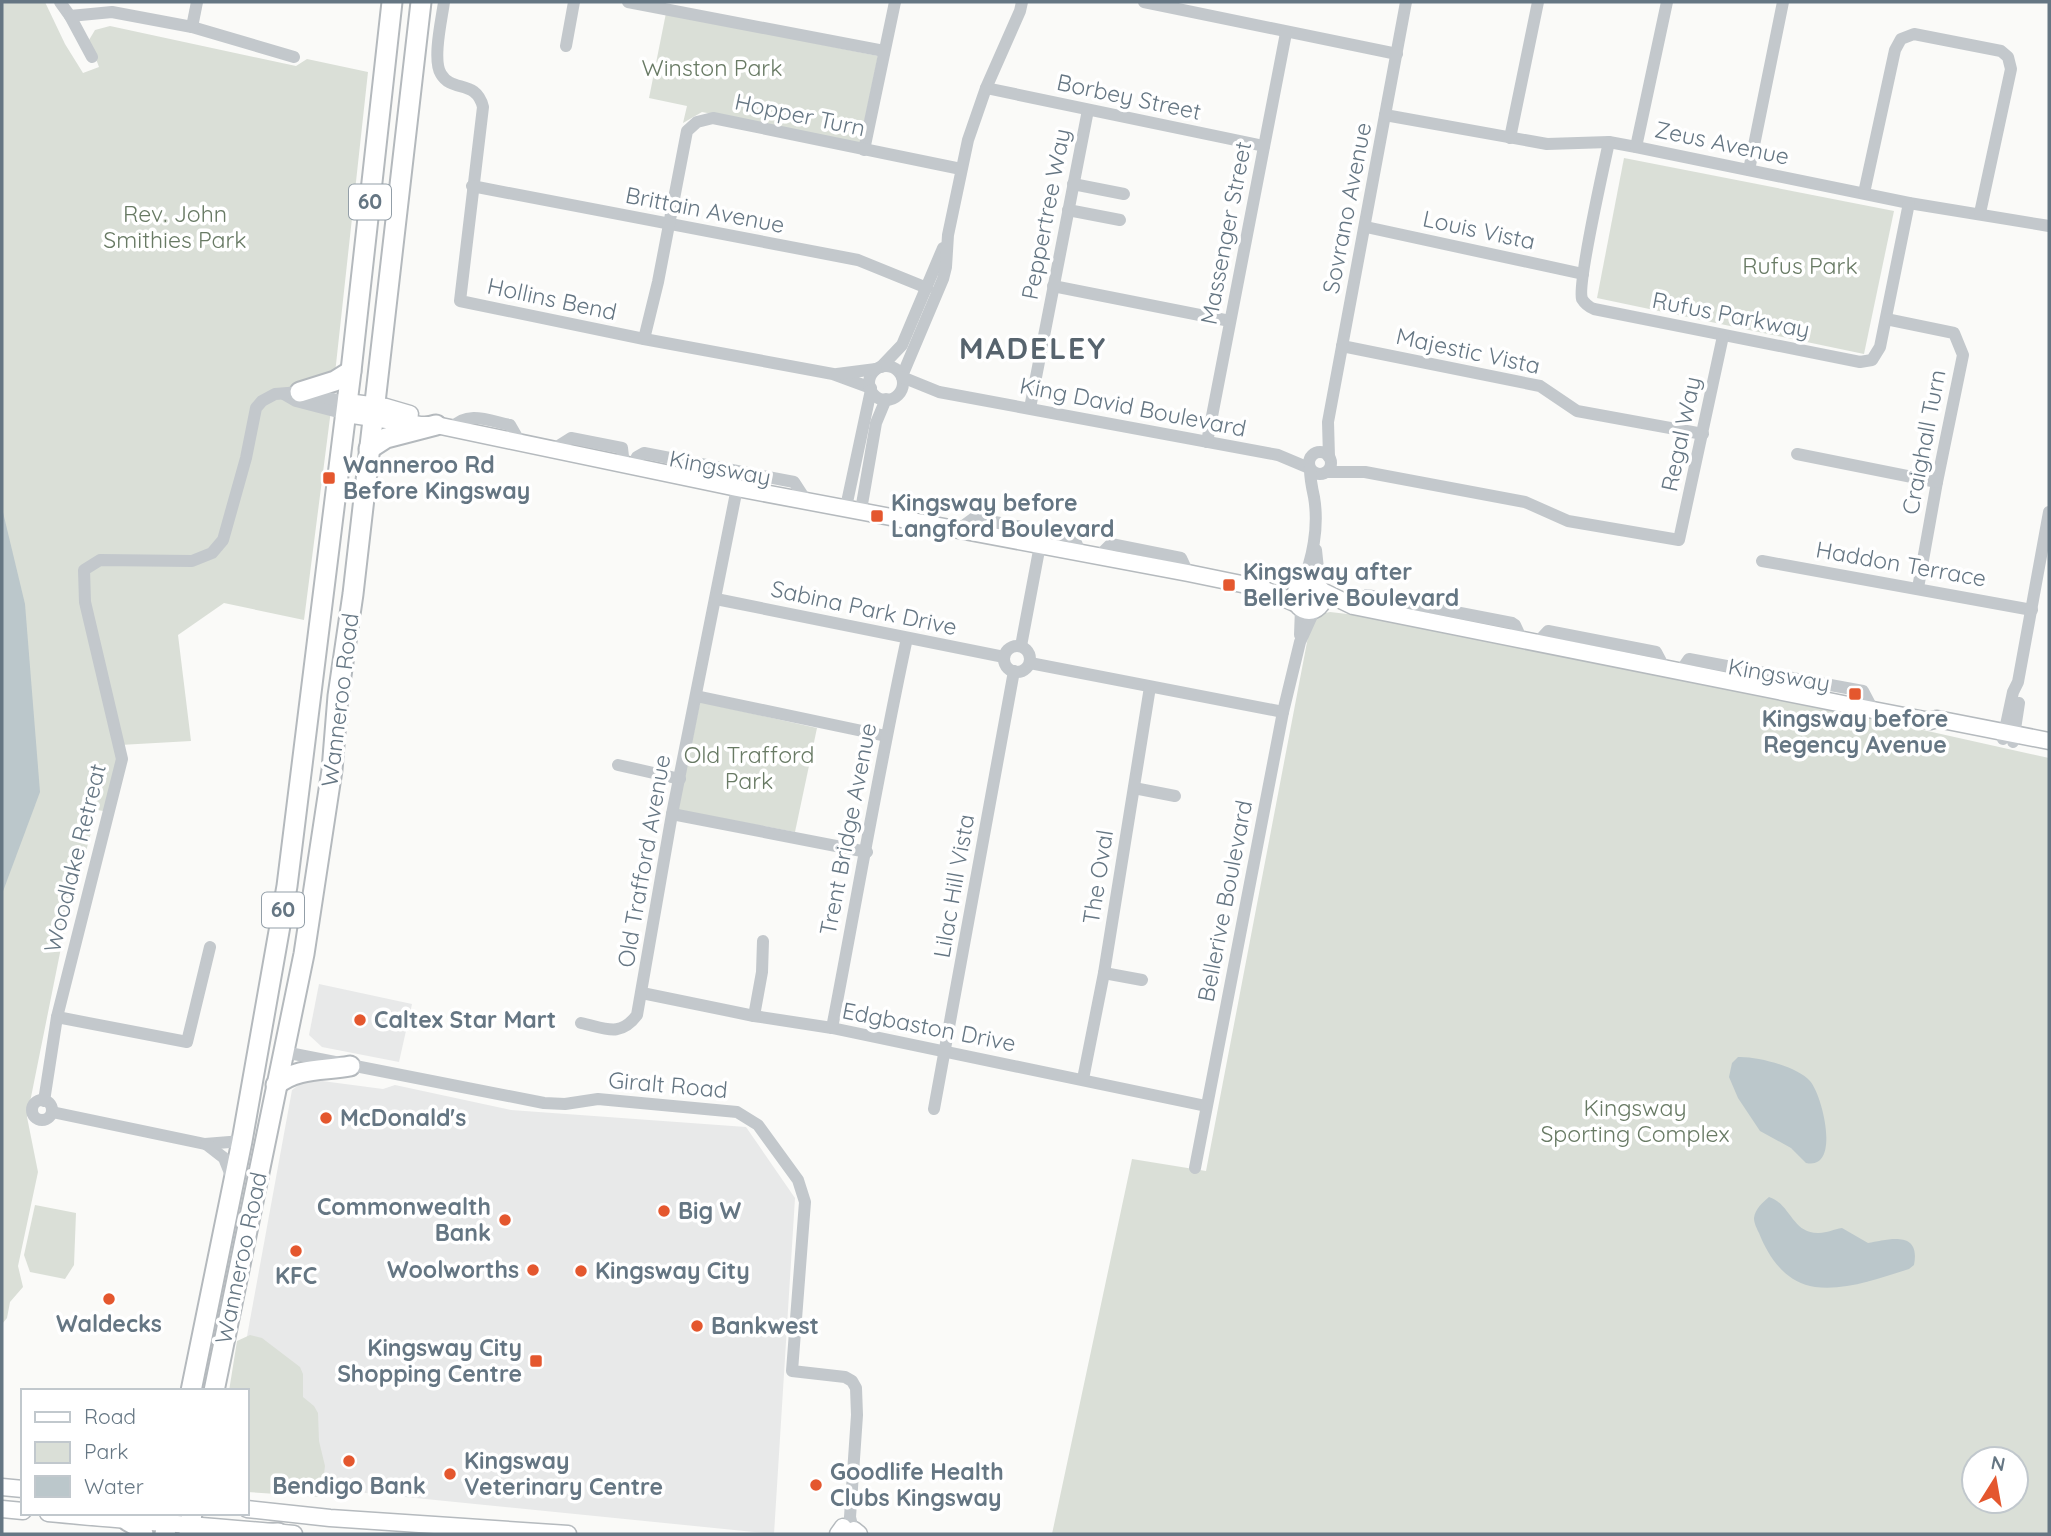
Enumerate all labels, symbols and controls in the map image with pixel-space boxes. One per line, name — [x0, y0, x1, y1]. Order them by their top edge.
park label: Winston Park — [641, 53, 783, 82]
street label: Borbey Street — [1054, 67, 1204, 126]
street label: Hopper Turn — [732, 87, 868, 143]
street label: Zeus Avenue — [1652, 114, 1792, 171]
street label: Sovrano Avenue — [1316, 120, 1377, 296]
street label: Peppertree Way — [1015, 126, 1076, 302]
street label: Massenger Street — [1194, 139, 1257, 327]
street label: Brittain Avenue — [623, 180, 787, 239]
road number: 60 — [349, 184, 391, 220]
park label: Rev. John Smithies Park — [103, 199, 247, 254]
street label: Louis Vista — [1420, 203, 1538, 256]
park label: Rufus Park — [1742, 251, 1858, 280]
street label: Hollins Bend — [485, 271, 619, 326]
street label: Rufus Parkway — [1650, 285, 1812, 344]
street label: Majestic Vista — [1393, 321, 1543, 380]
district label: MADELEY — [959, 329, 1107, 367]
street label: Craighall Turn — [1895, 367, 1952, 517]
street label: King David Boulevard — [1017, 370, 1249, 443]
street label: Regal Way — [1654, 374, 1707, 494]
street label: Kingsway — [667, 443, 773, 492]
place label: Wanneroo Rd Before Kingsway — [343, 450, 530, 505]
marker: Wanneroo Rd Before Kingsway — [321, 470, 337, 486]
place label: Kingsway before Langford Boulevard — [891, 488, 1114, 543]
marker: Kingsway before Langford Boulevard — [869, 508, 885, 524]
street label: Haddon Terrace — [1814, 534, 1988, 593]
place label: Kingsway after Bellerive Boulevard — [1243, 557, 1459, 612]
street label: Sabina Park Drive — [768, 574, 960, 641]
marker: Kingsway after Bellerive Boulevard — [1221, 577, 1237, 593]
street label: Wanneroo Road — [314, 611, 365, 789]
street label: Kingsway — [1726, 651, 1832, 698]
marker: Kingsway before Regency Avenue — [1847, 686, 1863, 702]
place label: Kingsway before Regency Avenue — [1762, 704, 1948, 759]
street label: Trent Bridge Avenue — [813, 720, 882, 938]
park label: Old Trafford Park — [684, 740, 814, 795]
street label: Old Trafford Avenue — [611, 752, 677, 970]
street label: Woodlake Retreat — [37, 760, 112, 955]
street label: Bellerive Boulevard — [1191, 798, 1258, 1004]
street label: Lilac Hill Vista — [927, 812, 980, 960]
street label: The Oval — [1076, 828, 1119, 926]
road number: 60 — [262, 892, 304, 928]
street label: Edgbaston Drive — [840, 995, 1018, 1058]
place label: Caltex Star Mart — [374, 1005, 556, 1034]
marker: Caltex Star Mart — [352, 1012, 368, 1028]
street label: Giralt Road — [607, 1065, 729, 1104]
park label: Kingsway Sporting Complex — [1540, 1093, 1730, 1148]
place label: McDonald's — [340, 1103, 466, 1132]
marker: McDonald's — [318, 1110, 334, 1126]
street label: Wanneroo Road — [208, 1169, 273, 1347]
place label: Commonwealth Bank — [317, 1192, 491, 1247]
place label: Big W — [678, 1196, 742, 1225]
marker: Big W — [656, 1203, 672, 1219]
marker: Commonwealth Bank — [497, 1212, 513, 1228]
marker: KFC — [288, 1243, 304, 1259]
place label: Woolworths — [387, 1255, 519, 1284]
place label: Kingsway City — [595, 1256, 750, 1285]
place label: KFC — [275, 1261, 317, 1290]
marker: Woolworths — [525, 1262, 541, 1278]
marker: Kingsway City — [573, 1263, 589, 1279]
marker: Waldecks — [101, 1291, 117, 1307]
place label: Waldecks — [56, 1309, 162, 1338]
place label: Bankwest — [711, 1311, 819, 1340]
marker: Bankwest — [689, 1318, 705, 1334]
place label: Kingsway City Shopping Centre — [337, 1333, 522, 1388]
marker: Kingsway City Shopping Centre — [528, 1353, 544, 1369]
legend — [21, 1389, 248, 1515]
text: Road — [84, 1403, 136, 1429]
text: Park — [84, 1438, 128, 1464]
north arrow — [1960, 1445, 2030, 1515]
place label: Kingsway Veterinary Centre — [464, 1446, 663, 1501]
text: N — [1989, 1450, 2007, 1476]
marker: Bendigo Bank — [341, 1453, 357, 1469]
place label: Goodlife Health Clubs Kingsway — [830, 1457, 1004, 1512]
marker: Kingsway Veterinary Centre — [442, 1466, 458, 1482]
place label: Bendigo Bank — [272, 1471, 426, 1500]
text: Water — [84, 1473, 144, 1499]
marker: Goodlife Health Clubs Kingsway — [808, 1477, 824, 1493]

